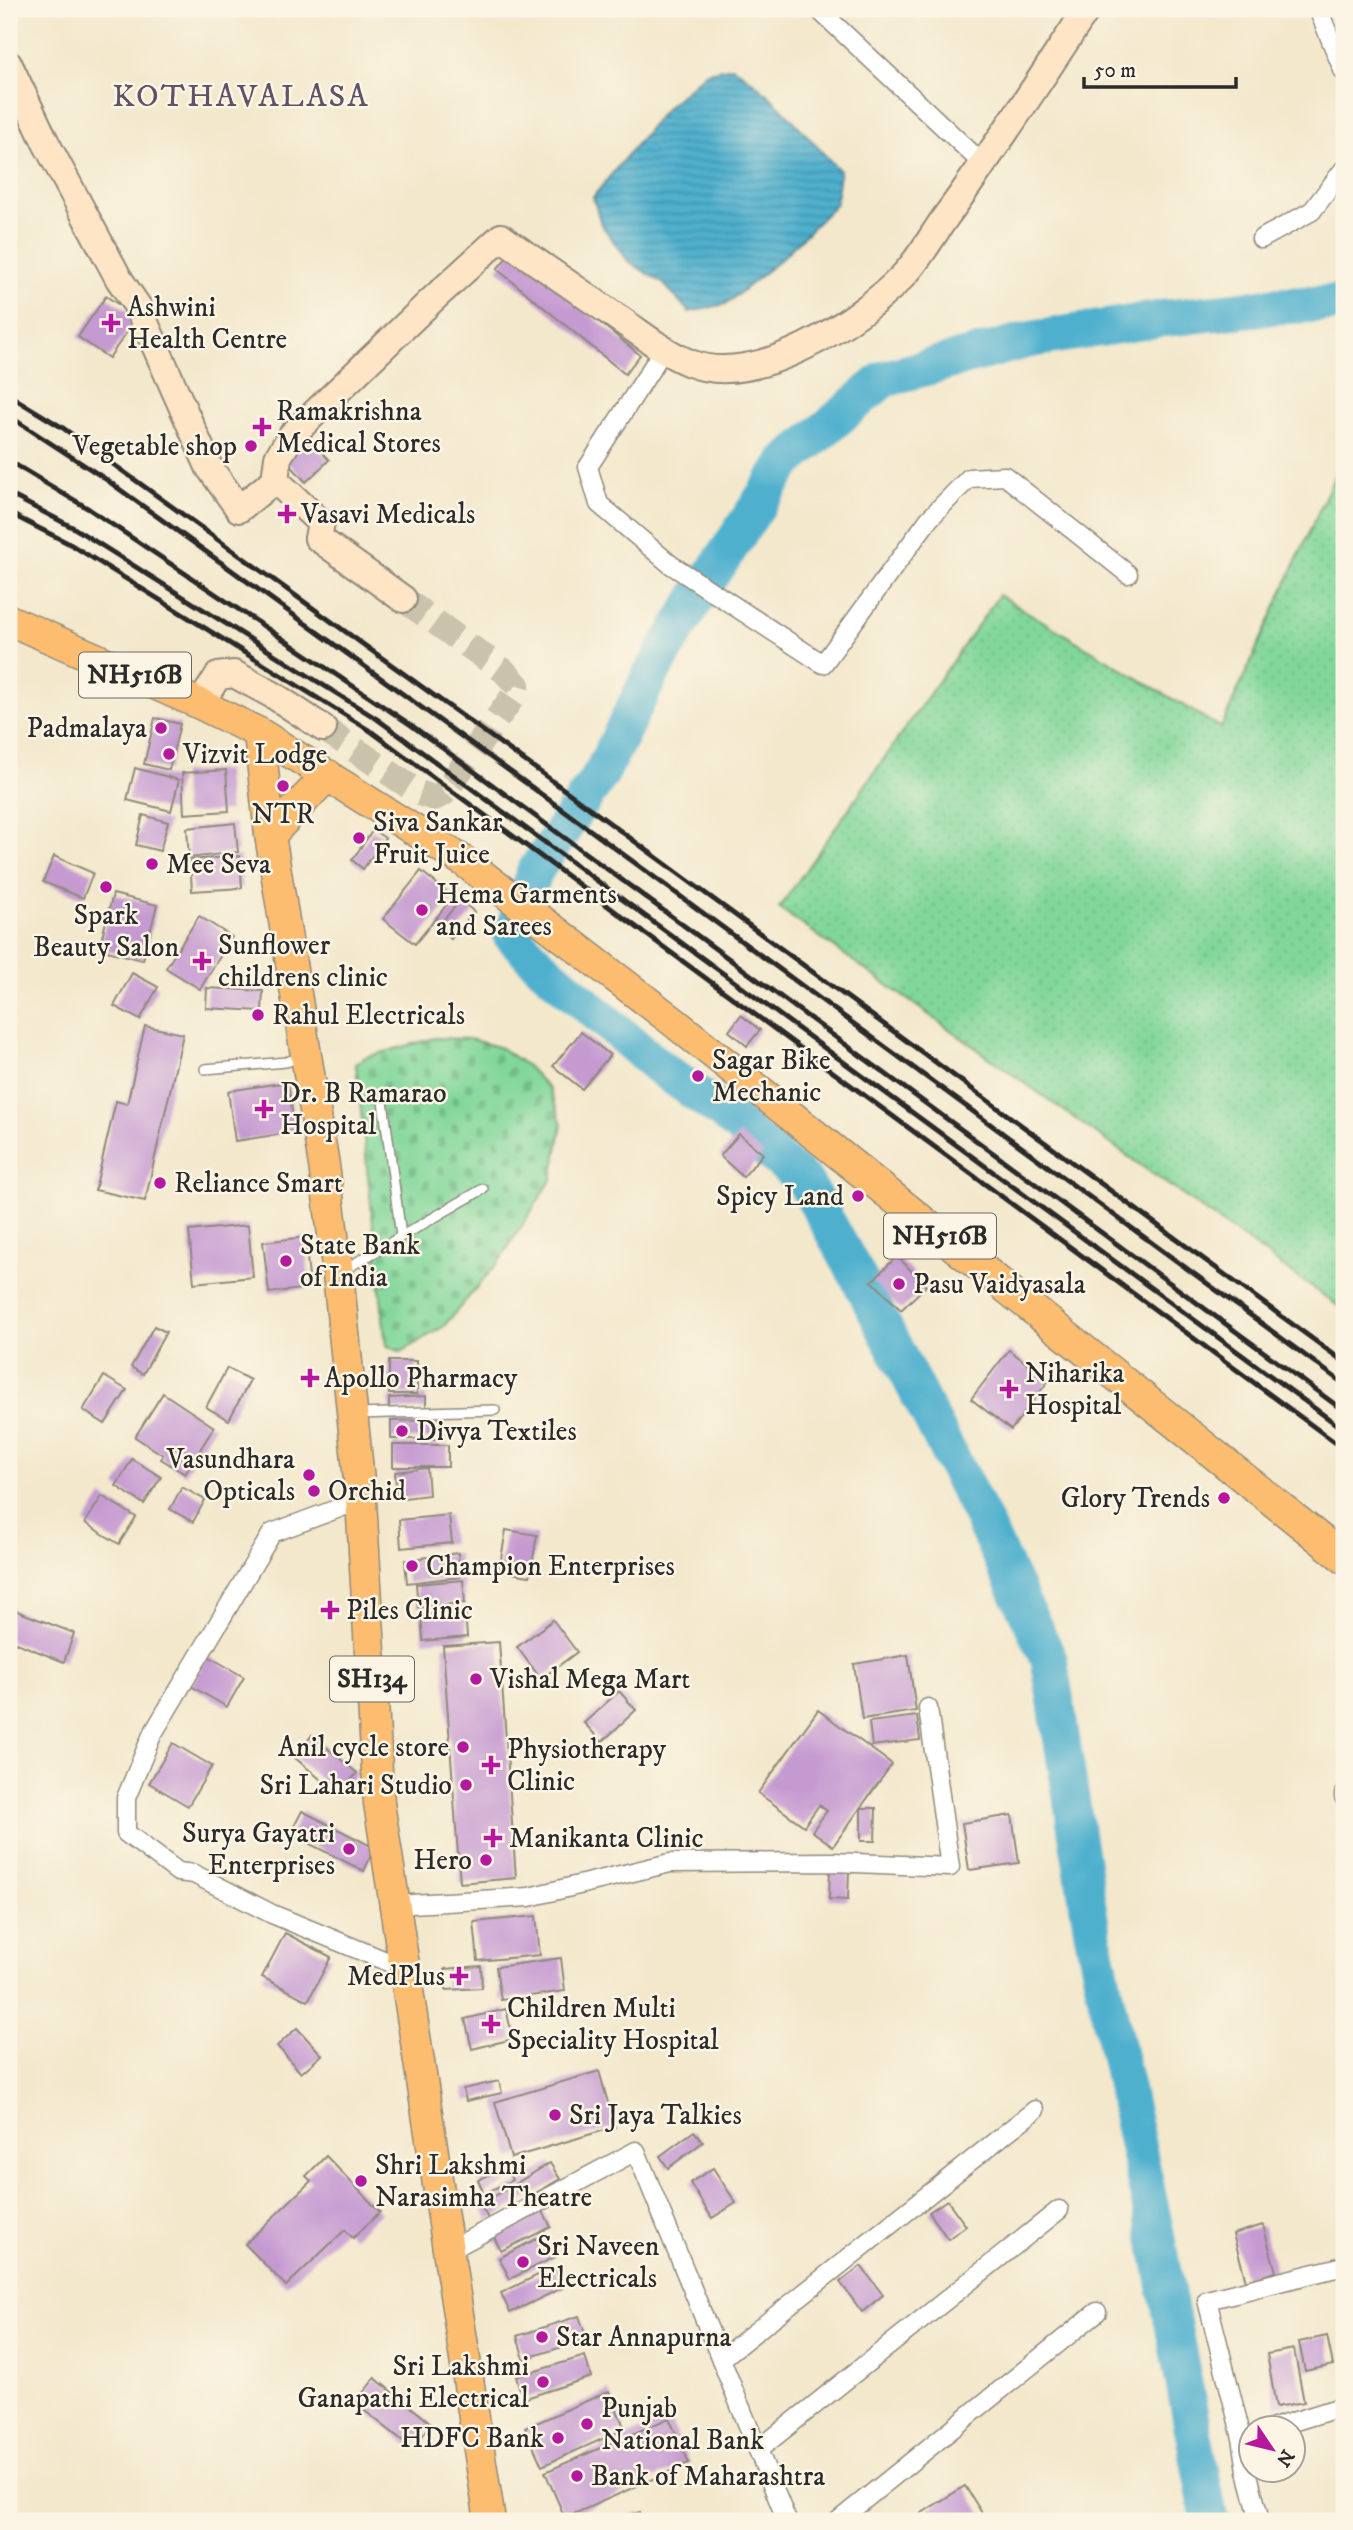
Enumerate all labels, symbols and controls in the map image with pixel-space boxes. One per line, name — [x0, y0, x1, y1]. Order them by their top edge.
scale bar — [1084, 46, 1236, 90]
text: 50 m — [1094, 58, 1136, 84]
district label: KOTHAVALASA — [112, 77, 370, 117]
place label: Ashwini Health Centre — [127, 290, 287, 357]
marker: Ashwini Health Centre — [101, 313, 121, 333]
place label: Ramakrishna Medical Stores — [276, 394, 441, 461]
marker: Ramakrishna Medical Stores — [254, 419, 270, 435]
place label: Vegetable shop — [72, 429, 237, 464]
marker: Vegetable shop — [243, 438, 259, 454]
place label: Vasavi Medicals — [300, 497, 475, 532]
marker: Vasavi Medicals — [279, 506, 295, 522]
road number: NH516B — [79, 652, 191, 698]
place label: Padmalaya — [27, 711, 147, 746]
marker: Padmalaya — [153, 720, 169, 736]
place label: Vizvit Lodge — [182, 737, 327, 772]
marker: Vizvit Lodge — [161, 746, 177, 762]
marker: NTR — [275, 778, 291, 794]
place label: NTR — [252, 797, 315, 832]
place label: Siva Sankar Fruit Juice — [373, 805, 503, 872]
marker: Siva Sankar Fruit Juice — [351, 830, 367, 846]
place label: Mee Seva — [166, 847, 271, 882]
marker: Mee Seva — [144, 856, 160, 872]
place label: Hema Garments and Sarees — [436, 877, 617, 944]
marker: Spark Beauty Salon — [98, 879, 114, 895]
place label: Spark Beauty Salon — [33, 898, 179, 965]
marker: Hema Garments and Sarees — [414, 902, 430, 918]
place label: Sunflower childrens clinic — [218, 928, 388, 995]
marker: Sunflower childrens clinic — [192, 951, 212, 971]
place label: Rahul Electricals — [272, 998, 465, 1033]
marker: Rahul Electricals — [250, 1007, 266, 1023]
place label: Sagar Bike Mechanic — [712, 1043, 831, 1110]
marker: Sagar Bike Mechanic — [690, 1068, 706, 1084]
place label: Dr. B Ramarao Hospital — [280, 1076, 447, 1143]
marker: Dr. B Ramarao Hospital — [254, 1099, 274, 1119]
place label: Reliance Smart — [174, 1166, 343, 1201]
marker: Reliance Smart — [152, 1175, 168, 1191]
place label: Spicy Land — [716, 1179, 844, 1214]
marker: Spicy Land — [850, 1188, 866, 1204]
road number: NH516B — [884, 1214, 996, 1259]
place label: State Bank of India — [300, 1228, 420, 1295]
marker: State Bank of India — [278, 1253, 294, 1269]
place label: Pasu Vaidyasala — [913, 1267, 1086, 1302]
marker: Pasu Vaidyasala — [891, 1276, 907, 1292]
place label: Niharika Hospital — [1025, 1356, 1125, 1423]
place label: Apollo Pharmacy — [324, 1361, 518, 1396]
marker: Apollo Pharmacy — [302, 1370, 318, 1386]
marker: Niharika Hospital — [999, 1379, 1019, 1399]
place label: Divya Textiles — [416, 1414, 577, 1449]
marker: Divya Textiles — [394, 1423, 410, 1439]
place label: Vasundhara Opticals — [166, 1442, 295, 1509]
marker: Vasundhara Opticals — [301, 1467, 317, 1483]
place label: Orchid — [328, 1474, 406, 1509]
place label: Glory Trends — [1061, 1481, 1210, 1516]
marker: Orchid — [306, 1483, 322, 1499]
marker: Glory Trends — [1216, 1490, 1232, 1506]
place label: Champion Enterprises — [426, 1549, 675, 1584]
marker: Champion Enterprises — [404, 1558, 420, 1574]
place label: Piles Clinic — [346, 1593, 473, 1628]
marker: Piles Clinic — [320, 1600, 340, 1620]
road number: SH134 — [330, 1656, 414, 1702]
place label: Vishal Mega Mart — [489, 1662, 690, 1697]
marker: Vishal Mega Mart — [468, 1671, 484, 1687]
place label: Anil cycle store — [278, 1730, 449, 1765]
place label: Physiotherapy Clinic — [507, 1732, 667, 1799]
marker: Anil cycle store — [455, 1739, 471, 1755]
marker: Physiotherapy Clinic — [481, 1755, 501, 1775]
place label: Sri Lahari Studio — [260, 1768, 452, 1803]
marker: Sri Lahari Studio — [458, 1777, 474, 1793]
place label: Surya Gayatri Enterprises — [182, 1816, 335, 1883]
place label: Manikanta Clinic — [509, 1821, 704, 1856]
marker: Manikanta Clinic — [483, 1828, 503, 1848]
marker: Surya Gayatri Enterprises — [341, 1841, 357, 1857]
place label: Hero — [413, 1843, 472, 1878]
marker: Hero — [478, 1852, 494, 1868]
place label: MedPlus — [347, 1959, 445, 1994]
marker: MedPlus — [451, 1968, 467, 1984]
place label: Children Multi Speciality Hospital — [507, 1991, 719, 2058]
marker: Children Multi Speciality Hospital — [481, 2014, 501, 2034]
place label: Sri Jaya Talkies — [569, 2098, 742, 2133]
marker: Sri Jaya Talkies — [547, 2107, 563, 2123]
place label: Shri Lakshmi Narasimha Theatre — [375, 2148, 592, 2215]
marker: Shri Lakshmi Narasimha Theatre — [353, 2173, 369, 2189]
place label: Sri Naveen Electricals — [537, 2229, 660, 2296]
marker: Sri Naveen Electricals — [515, 2254, 531, 2270]
place label: Star Annapurna — [556, 2320, 732, 2355]
marker: Star Annapurna — [534, 2329, 550, 2345]
place label: Sri Lakshmi Ganapathi Electrical — [297, 2349, 530, 2416]
marker: Sri Lakshmi Ganapathi Electrical — [535, 2374, 551, 2390]
place label: Punjab National Bank — [601, 2391, 764, 2458]
north arrow — [1238, 2414, 1308, 2484]
marker: Punjab National Bank — [579, 2416, 595, 2432]
place label: HDFC Bank — [400, 2421, 544, 2456]
marker: HDFC Bank — [550, 2430, 566, 2446]
text: N — [1271, 2445, 1299, 2471]
place label: Bank of Maharashtra — [591, 2459, 825, 2494]
marker: Bank of Maharashtra — [569, 2468, 585, 2484]

